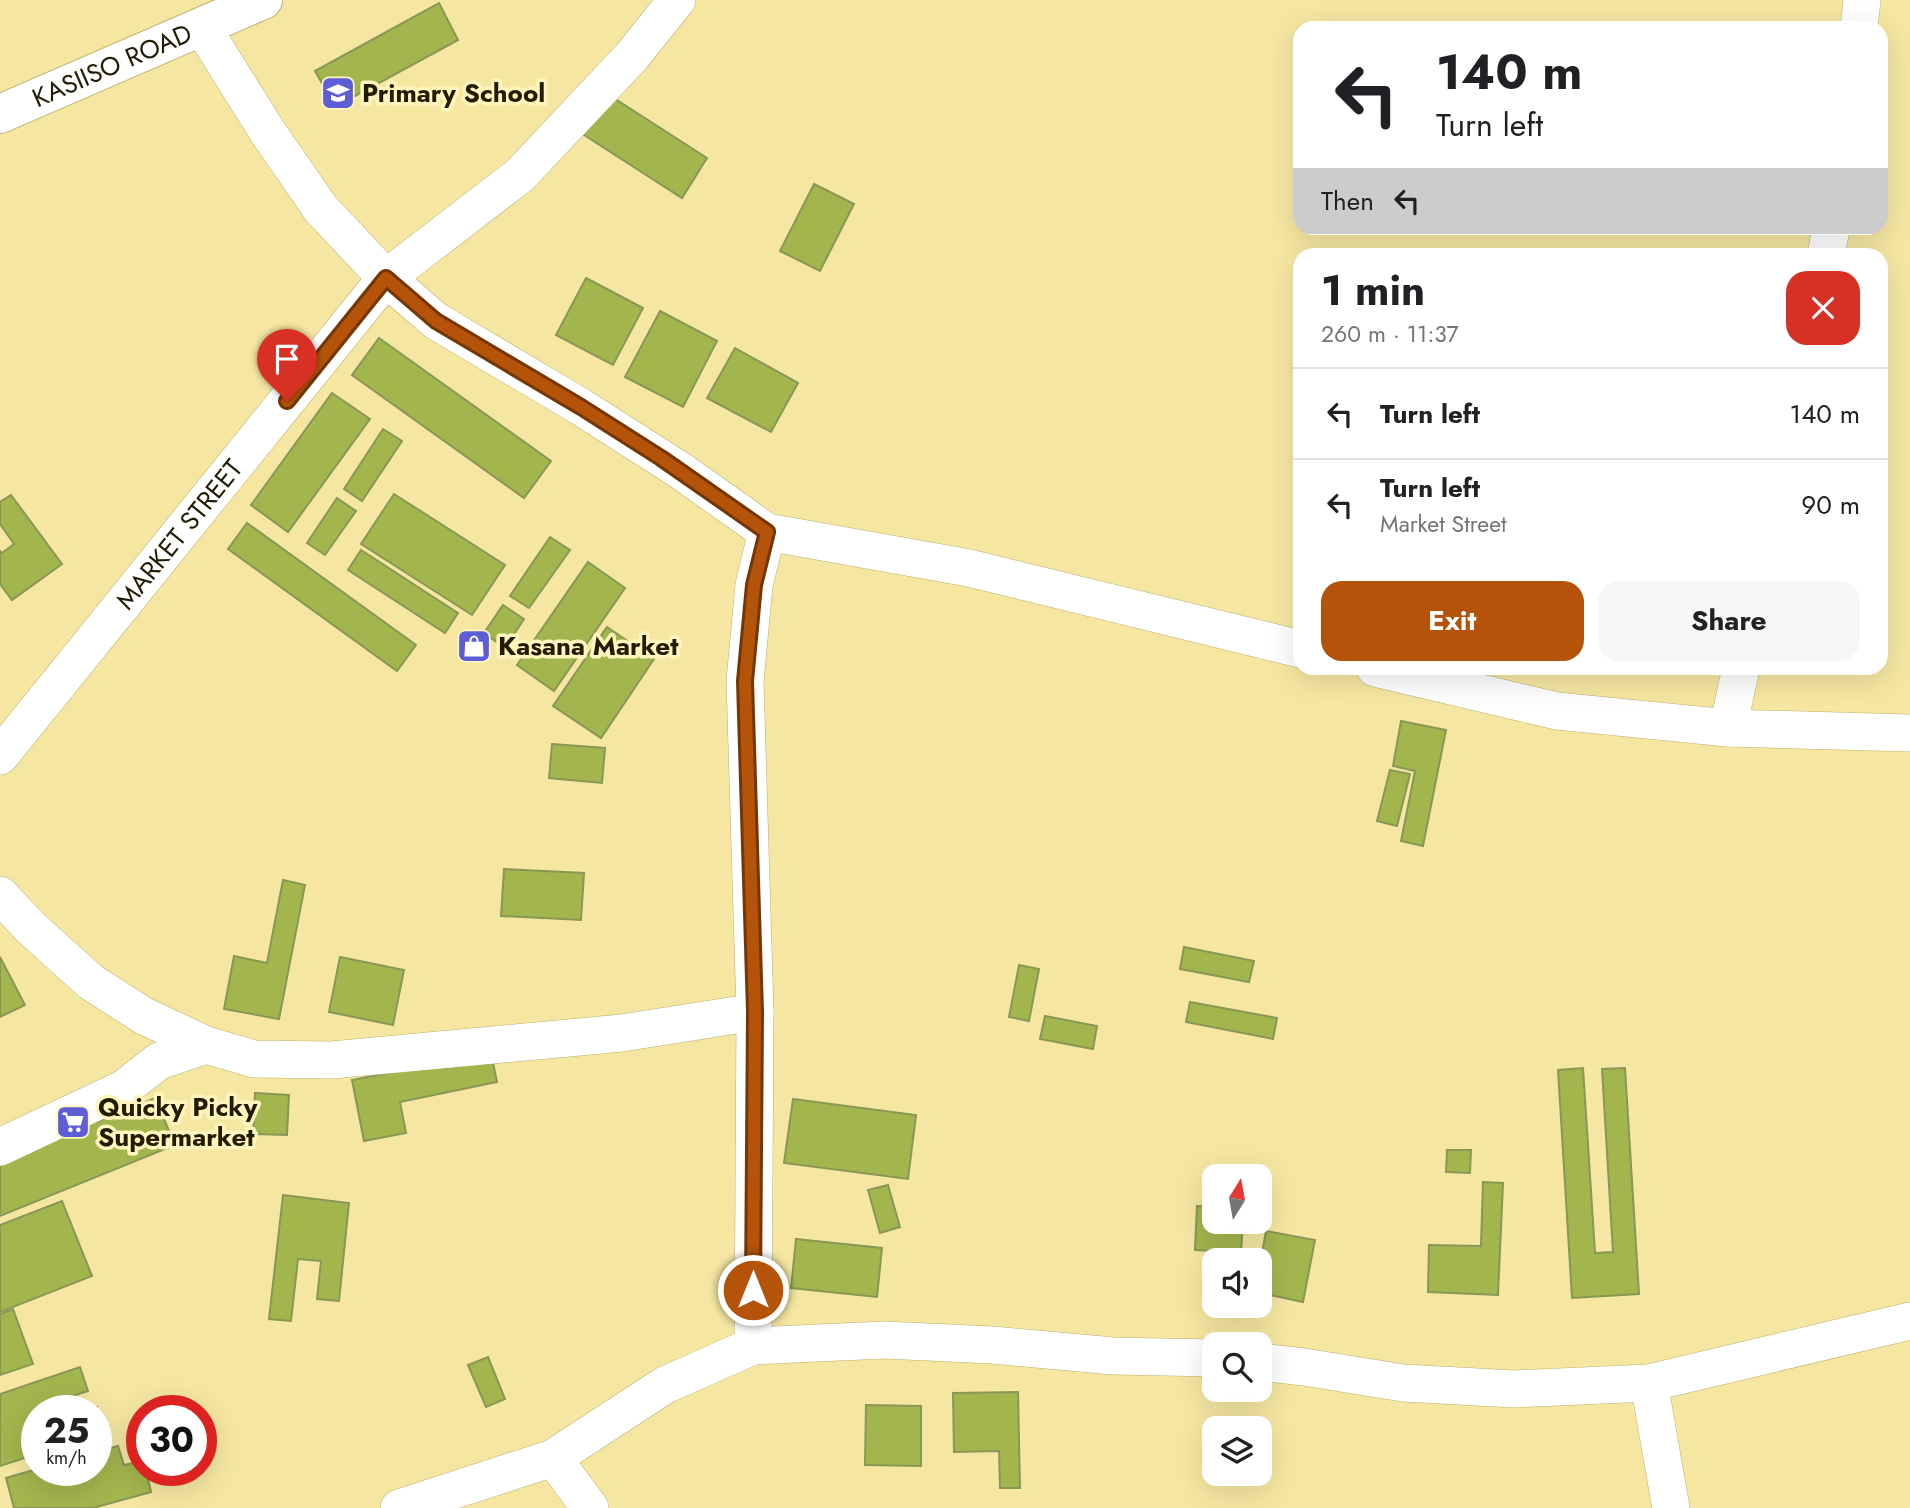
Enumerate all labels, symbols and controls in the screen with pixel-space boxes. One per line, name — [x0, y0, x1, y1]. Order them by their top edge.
street label: KASIISO ROAD — [26, 14, 198, 117]
text: 140 m — [1436, 37, 1582, 107]
icon: left — [1321, 49, 1412, 140]
school or university icon: Primary School — [319, 74, 357, 112]
place label: Primary School — [362, 74, 545, 112]
text: Turn left — [1436, 102, 1543, 148]
text: Then — [1321, 182, 1374, 220]
icon: left — [1388, 182, 1426, 220]
text: 1 min — [1321, 260, 1425, 321]
button: close — [1786, 271, 1860, 345]
text: 260 m · 11:37 — [1321, 317, 1459, 351]
pin — [257, 329, 317, 401]
icon: arrive — [268, 340, 306, 378]
icon: left — [1321, 395, 1359, 433]
text: Turn left — [1380, 395, 1480, 433]
text: 140 m — [1789, 395, 1860, 433]
street label: MARKET STREET — [107, 451, 251, 618]
text: Turn left — [1380, 469, 1480, 507]
icon: left — [1321, 486, 1359, 524]
text: 90 m — [1801, 486, 1860, 524]
text: Market Street — [1380, 507, 1507, 541]
button: Exit — [1321, 581, 1584, 661]
button: Share — [1598, 581, 1860, 661]
shop icon: Kasana Market — [455, 627, 493, 665]
place label: Kasana Market — [498, 627, 679, 665]
place label: Quicky Picky Supermarket — [98, 1088, 258, 1156]
supermarket icon: Quicky Picky Supermarket — [54, 1103, 92, 1141]
north arrow — [1202, 1164, 1272, 1234]
map controls — [1202, 1164, 1272, 1486]
button: sound — [1202, 1248, 1272, 1318]
position arrow — [716, 1253, 790, 1327]
button: search — [1202, 1332, 1272, 1402]
speed limit sign: 30 — [126, 1395, 217, 1486]
text: 25 — [44, 1406, 89, 1456]
button: layers — [1202, 1416, 1272, 1486]
text: km/h — [46, 1445, 87, 1471]

